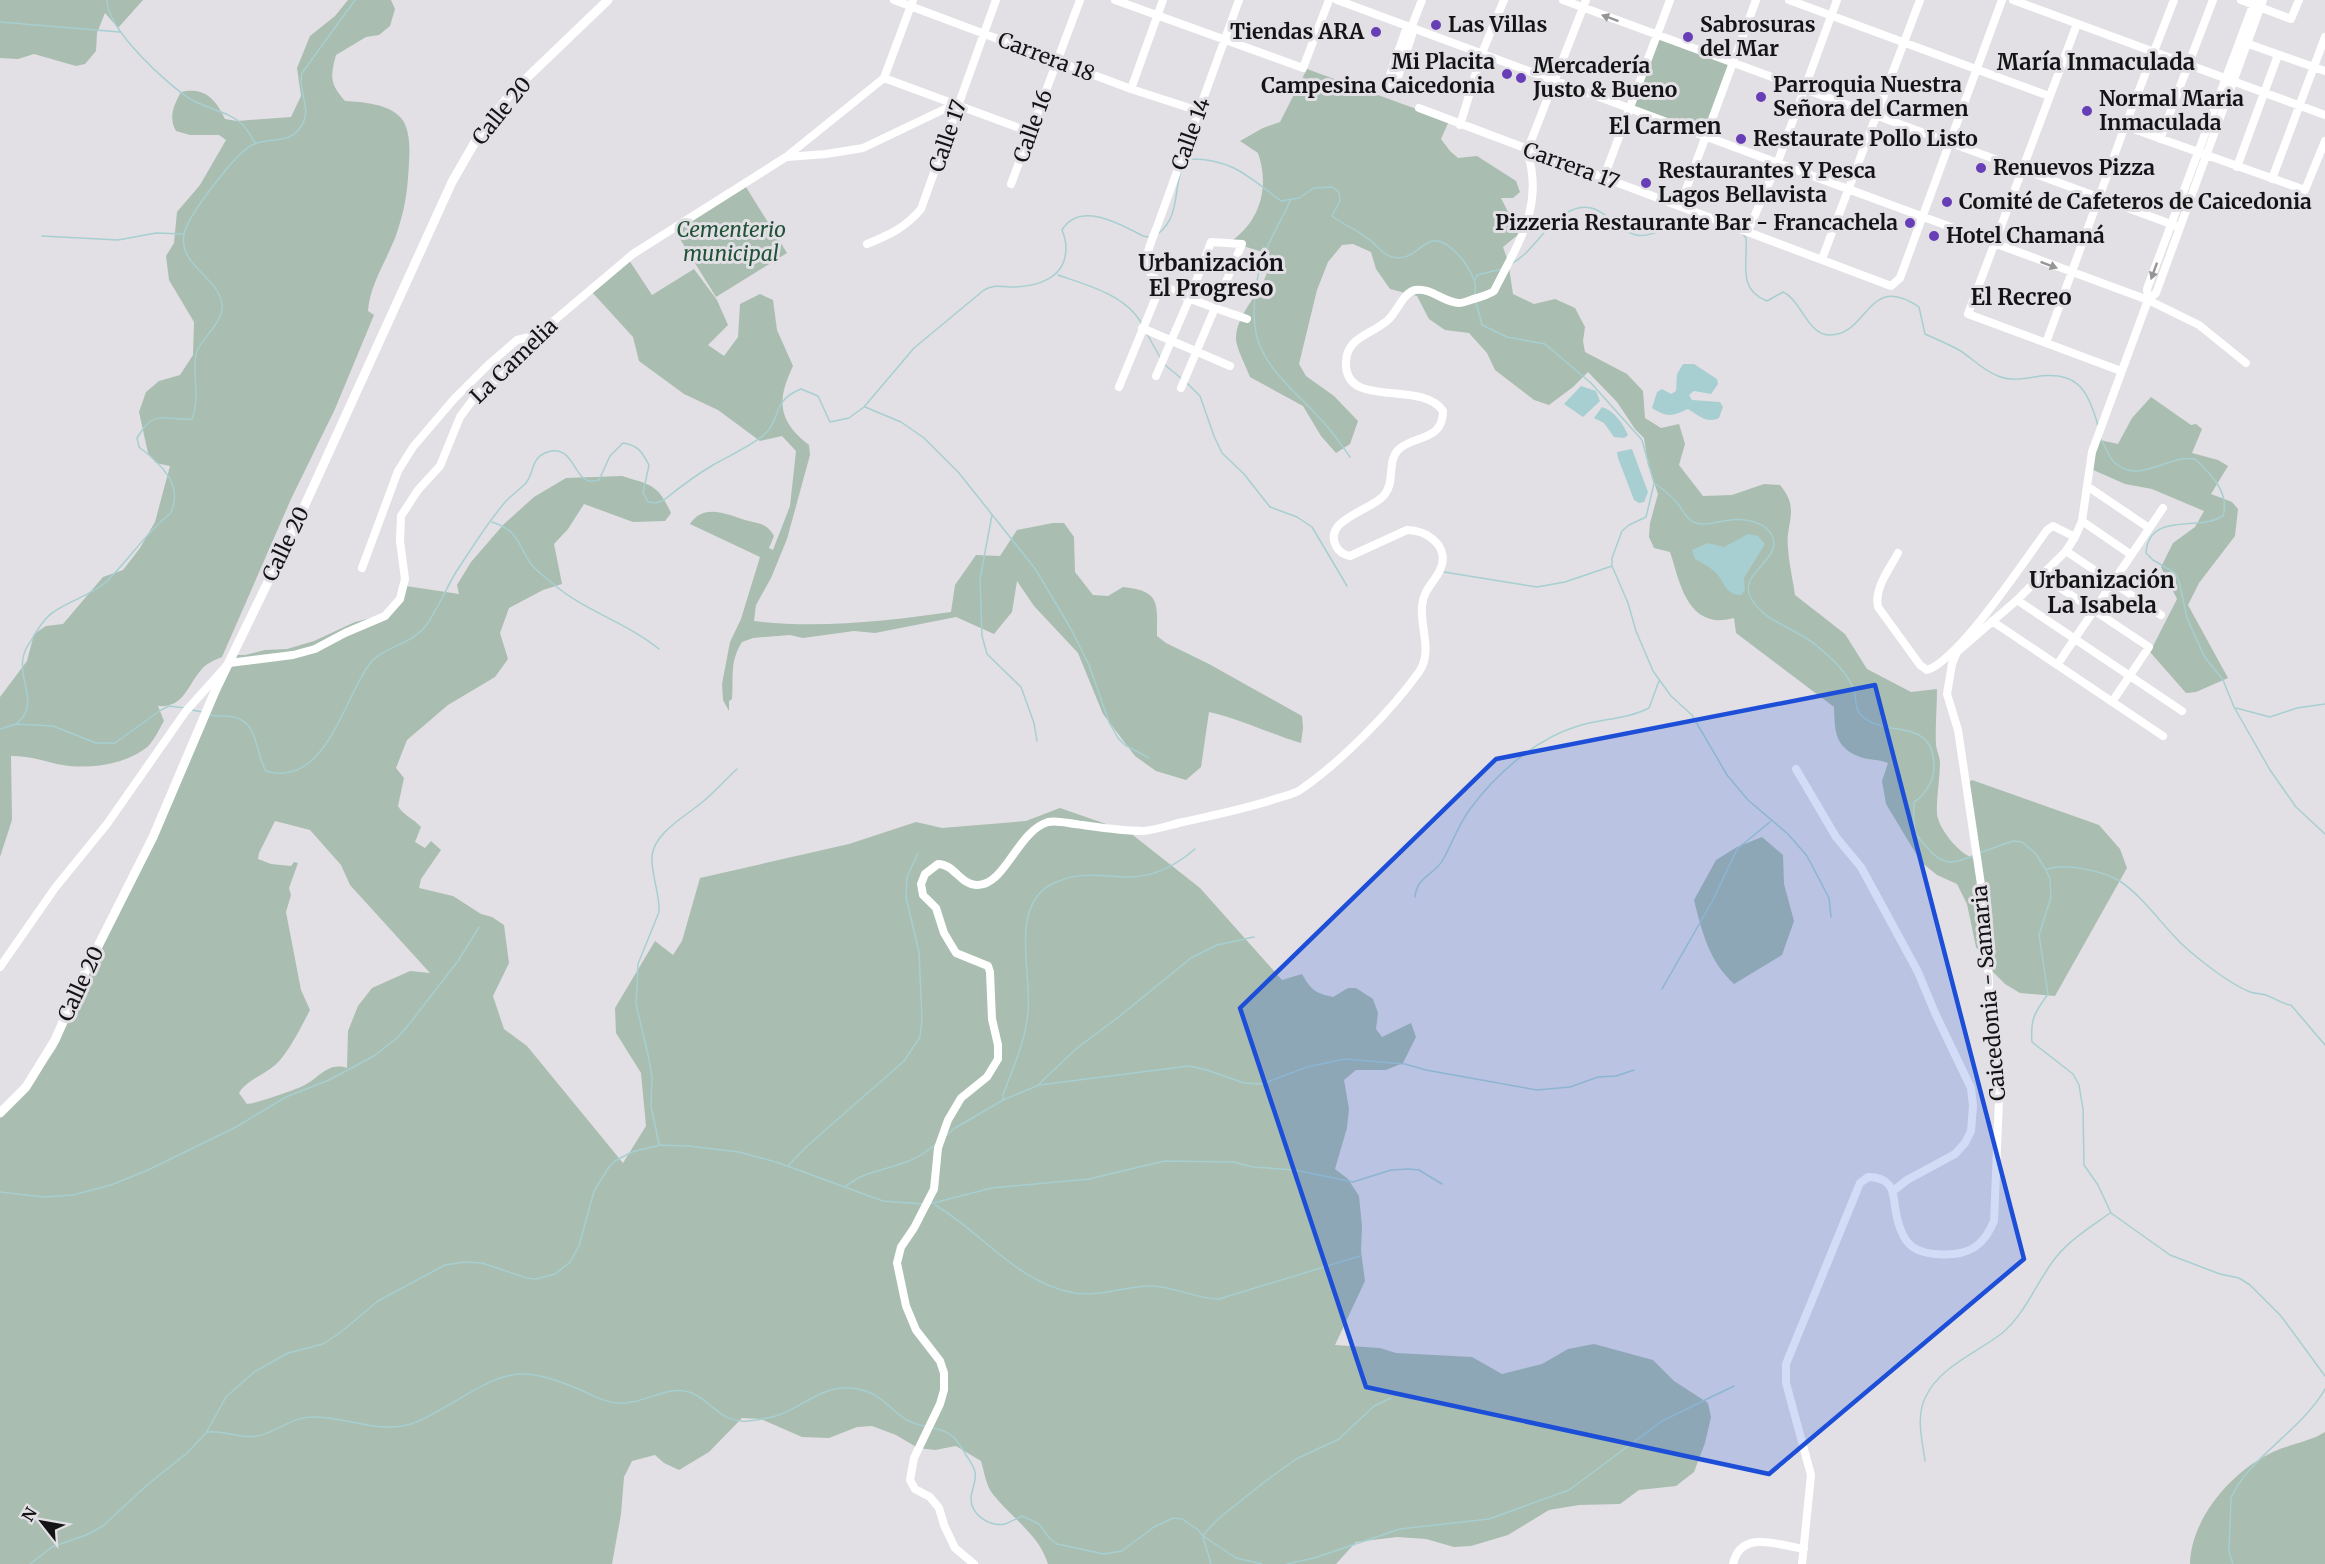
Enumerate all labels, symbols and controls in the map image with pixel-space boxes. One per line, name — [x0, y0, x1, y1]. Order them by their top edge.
place label: Las Villas — [1448, 11, 1547, 38]
place label: Sabrosuras del Mar — [1700, 11, 1816, 62]
one-way arrow — [1601, 13, 1619, 22]
place label: Tiendas ARA — [1230, 18, 1365, 45]
marker: Las Villas — [1429, 18, 1443, 32]
marker: Tiendas ARA — [1369, 25, 1383, 39]
street label: Carrera 18 — [994, 26, 1098, 87]
marker: Sabrosuras del Mar — [1681, 30, 1695, 44]
place label: Mi Placita Campesina Caicedonia — [1261, 48, 1495, 99]
district label: María Inmaculada — [1997, 48, 2195, 76]
place label: Mercadería Justo & Bueno — [1532, 52, 1677, 103]
marker: Mi Placita Campesina Caicedonia — [1500, 67, 1514, 81]
street label: Calle 20 — [466, 71, 537, 150]
marker: Mercadería Justo & Bueno — [1514, 71, 1528, 85]
place label: Parroquia Nuestra Señora del Carmen — [1773, 71, 1968, 122]
place label: Normal Maria Inmaculada — [2099, 85, 2244, 136]
street label: Calle 16 — [1007, 86, 1058, 166]
marker: Parroquia Nuestra Señora del Carmen — [1754, 90, 1768, 104]
street label: Calle 14 — [1165, 94, 1216, 174]
street label: Calle 17 — [923, 96, 972, 175]
marker: Normal Maria Inmaculada — [2080, 104, 2094, 118]
district label: El Carmen — [1609, 112, 1721, 140]
place label: Restaurate Pollo Listo — [1753, 125, 1978, 152]
marker: Restaurate Pollo Listo — [1734, 132, 1748, 146]
street label: Carrera 17 — [1519, 136, 1623, 195]
place label: Renuevos Pizza — [1993, 154, 2155, 181]
place label: Restaurantes Y Pesca Lagos Bellavista — [1658, 157, 1876, 208]
marker: Renuevos Pizza — [1974, 161, 1988, 175]
marker: Restaurantes Y Pesca Lagos Bellavista — [1639, 176, 1653, 190]
place label: Comité de Cafeteros de Caicedonia — [1959, 188, 2312, 215]
marker: Comité de Cafeteros de Caicedonia — [1940, 195, 1954, 209]
place label: Pizzeria Restaurante Bar - Francachela — [1495, 209, 1898, 236]
park label: Cementerio municipal — [676, 216, 786, 267]
marker: Pizzeria Restaurante Bar - Francachela — [1903, 216, 1917, 230]
place label: Hotel Chamaná — [1946, 222, 2105, 249]
marker: Hotel Chamaná — [1927, 229, 1941, 243]
district label: Urbanización El Progreso — [1138, 249, 1284, 302]
one-way arrow — [2040, 261, 2058, 270]
one-way arrow — [2149, 262, 2158, 280]
district label: El Recreo — [1970, 283, 2072, 311]
street label: La Camelia — [464, 312, 563, 409]
street label: Calle 20 — [256, 502, 315, 586]
district label: Urbanización La Isabela — [2029, 566, 2175, 619]
street label: Caicedonia - Samaria — [1966, 884, 2011, 1102]
street label: Calle 20 — [51, 942, 110, 1026]
north arrow — [12, 1492, 72, 1552]
text: N — [17, 1503, 41, 1525]

